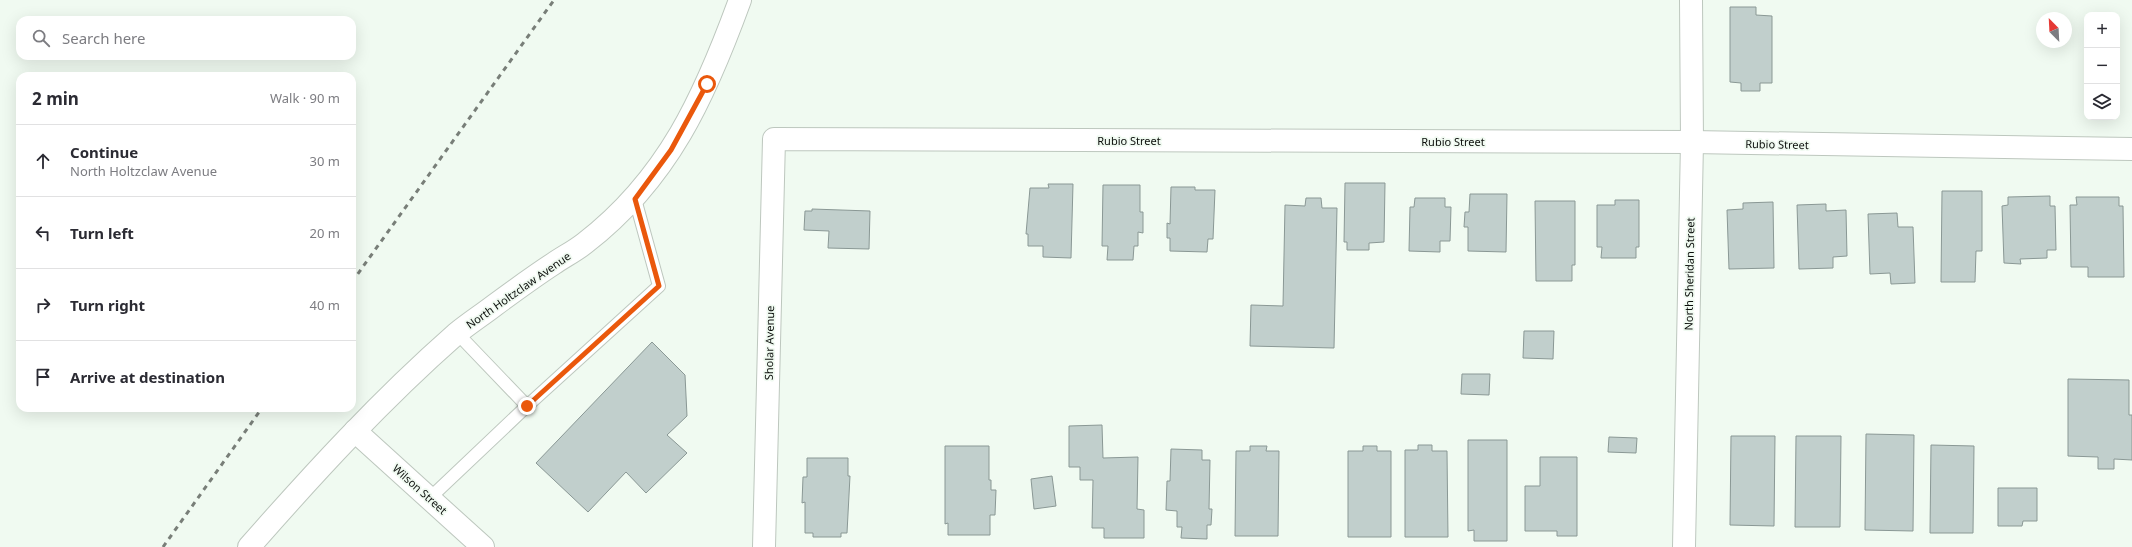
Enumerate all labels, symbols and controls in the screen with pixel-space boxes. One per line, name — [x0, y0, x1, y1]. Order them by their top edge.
north arrow — [2036, 12, 2072, 48]
map controls — [2084, 12, 2120, 120]
button: + — [2084, 12, 2120, 48]
search box — [16, 16, 356, 60]
icon: search — [30, 27, 52, 49]
text: Search here — [62, 28, 145, 48]
button: − — [2084, 48, 2120, 84]
route start — [698, 75, 716, 93]
button: layers — [2084, 84, 2120, 120]
text: 2 min — [32, 87, 79, 110]
text: Walk · 90 m — [270, 89, 340, 107]
street label: Rubio Street — [1097, 133, 1161, 148]
street label: Rubio Street — [1421, 134, 1485, 149]
street label: Rubio Street — [1745, 136, 1809, 152]
text: Continue — [70, 142, 138, 162]
icon: ahead — [32, 150, 54, 172]
text: 30 m — [310, 152, 340, 170]
text: North Holtzclaw Avenue — [70, 162, 217, 180]
street label: North Sheridan Street — [1681, 217, 1697, 331]
icon: left — [32, 222, 54, 244]
text: Turn left — [70, 223, 134, 243]
text: 20 m — [310, 224, 340, 242]
street label: North Holtzclaw Avenue — [463, 248, 573, 332]
icon: right — [32, 294, 54, 316]
text: Turn right — [70, 295, 145, 315]
text: 40 m — [310, 296, 340, 314]
street label: Sholar Avenue — [761, 306, 777, 380]
icon: arrive — [32, 366, 54, 388]
text: Arrive at destination — [70, 367, 225, 387]
route end — [518, 397, 536, 415]
street label: Wilson Street — [390, 461, 450, 517]

